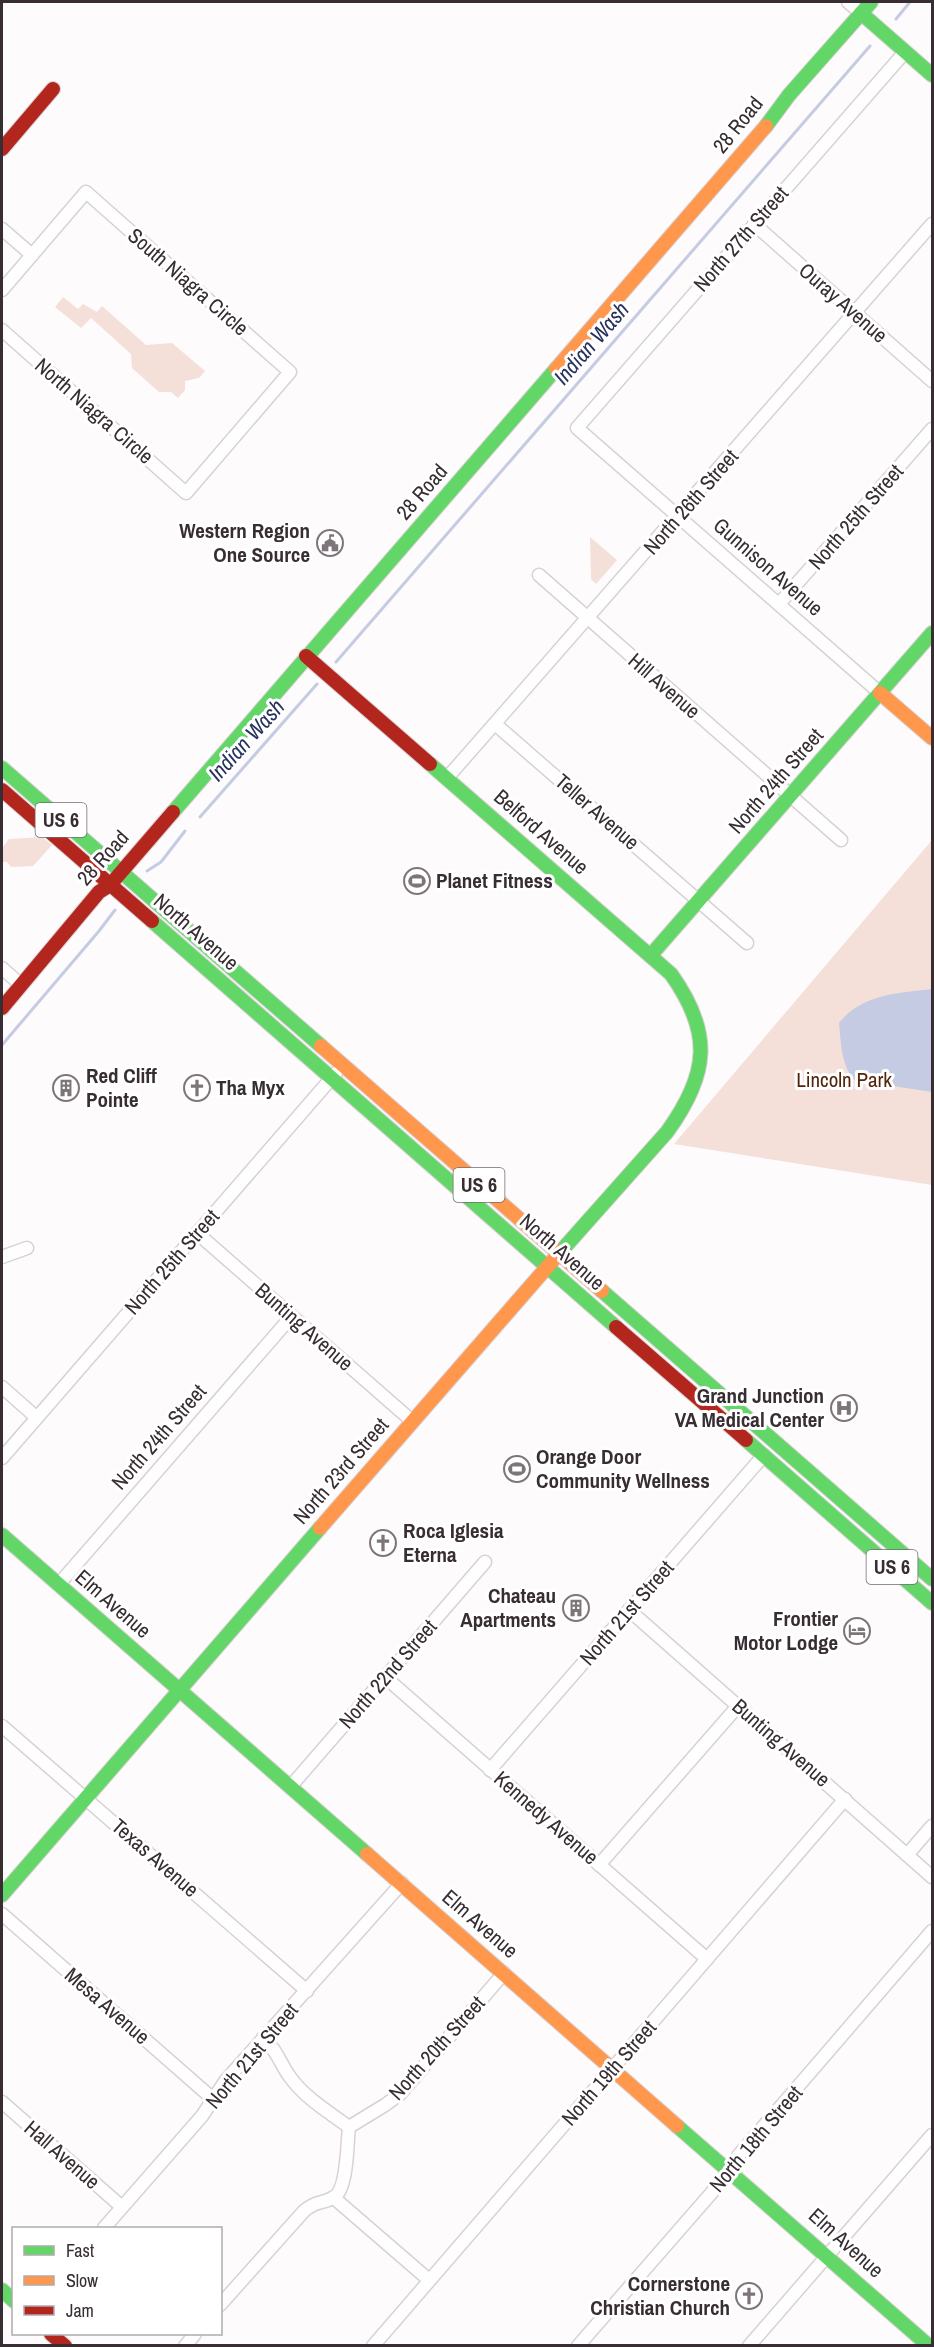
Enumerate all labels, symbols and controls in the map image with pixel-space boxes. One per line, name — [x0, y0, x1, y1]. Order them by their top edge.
street label: 28 Road — [706, 90, 769, 159]
street label: North 27th Street — [687, 180, 795, 298]
street label: South Niagra Circle — [122, 221, 255, 342]
street label: Ouray Avenue — [793, 256, 894, 349]
water label: Indian Wash — [547, 295, 635, 391]
street label: North Niagra Circle — [29, 351, 160, 470]
street label: North 26th Street — [637, 443, 745, 561]
street label: 28 Road — [389, 458, 454, 526]
street label: North 25th Street — [802, 458, 910, 576]
street label: Gunnison Avenue — [707, 511, 829, 622]
place label: Western Region One Source — [179, 516, 310, 569]
public building icon: Western Region One Source — [315, 528, 345, 558]
street label: Hill Avenue — [622, 646, 707, 725]
water label: Indian Wash — [201, 692, 291, 788]
street label: North 24th Street — [722, 722, 830, 840]
street label: Teller Avenue — [549, 767, 646, 856]
street label: Belford Avenue — [488, 782, 595, 881]
road number: US 6 — [36, 803, 86, 837]
street label: 28 Road — [70, 824, 135, 892]
sports icon: Planet Fitness — [402, 866, 432, 896]
place label: Planet Fitness — [436, 866, 553, 895]
street label: North Avenue — [148, 887, 245, 977]
place label: Red Cliff Pointe — [86, 1061, 157, 1114]
park label: Lincoln Park — [796, 1065, 892, 1094]
building icon: Red Cliff Pointe — [51, 1073, 81, 1103]
church icon: Tha Myx — [182, 1073, 212, 1103]
place label: Tha Myx — [216, 1073, 285, 1102]
road number: US 6 — [454, 1168, 504, 1202]
street label: North 25th Street — [118, 1203, 226, 1321]
street label: North Avenue — [514, 1207, 611, 1297]
street label: Bunting Avenue — [249, 1276, 360, 1377]
street label: North 24th Street — [105, 1378, 213, 1496]
place label: Grand Junction VA Medical Center — [675, 1381, 824, 1434]
hospital icon: Grand Junction VA Medical Center — [829, 1393, 859, 1423]
street label: North 23rd Street — [286, 1411, 395, 1530]
place label: Orange Door Community Wellness — [536, 1442, 710, 1495]
sports icon: Orange Door Community Wellness — [502, 1454, 532, 1484]
place label: Roca Iglesia Eterna — [403, 1516, 504, 1569]
church icon: Roca Iglesia Eterna — [368, 1528, 398, 1558]
road number: US 6 — [866, 1550, 918, 1584]
street label: North 21st Street — [573, 1554, 680, 1671]
street label: Elm Avenue — [69, 1563, 157, 1645]
place label: Chateau Apartments — [460, 1581, 556, 1634]
building icon: Chateau Apartments — [561, 1593, 591, 1623]
place label: Frontier Motor Lodge — [734, 1604, 838, 1657]
street label: North 22nd Street — [332, 1613, 443, 1734]
hotel icon: Frontier Motor Lodge — [842, 1616, 872, 1646]
street label: Bunting Avenue — [726, 1692, 837, 1793]
street label: Kennedy Avenue — [488, 1764, 605, 1871]
street label: Texas Avenue — [105, 1812, 205, 1904]
street label: Elm Avenue — [436, 1883, 524, 1965]
street label: Mesa Avenue — [59, 1961, 156, 2051]
street label: North 20th Street — [382, 1989, 491, 2106]
street label: North 21st Street — [199, 1996, 305, 2115]
street label: North 19th Street — [555, 2014, 663, 2132]
street label: North 18th Street — [702, 2079, 809, 2198]
street label: Hall Avenue — [18, 2114, 106, 2196]
street label: Elm Avenue — [803, 2201, 890, 2284]
legend — [12, 2227, 222, 2335]
text: Fast — [66, 2238, 94, 2263]
text: Slow — [66, 2268, 98, 2293]
place label: Cornerstone Christian Church — [590, 2269, 730, 2322]
church icon: Cornerstone Christian Church — [734, 2281, 764, 2311]
text: Jam — [66, 2298, 94, 2323]

